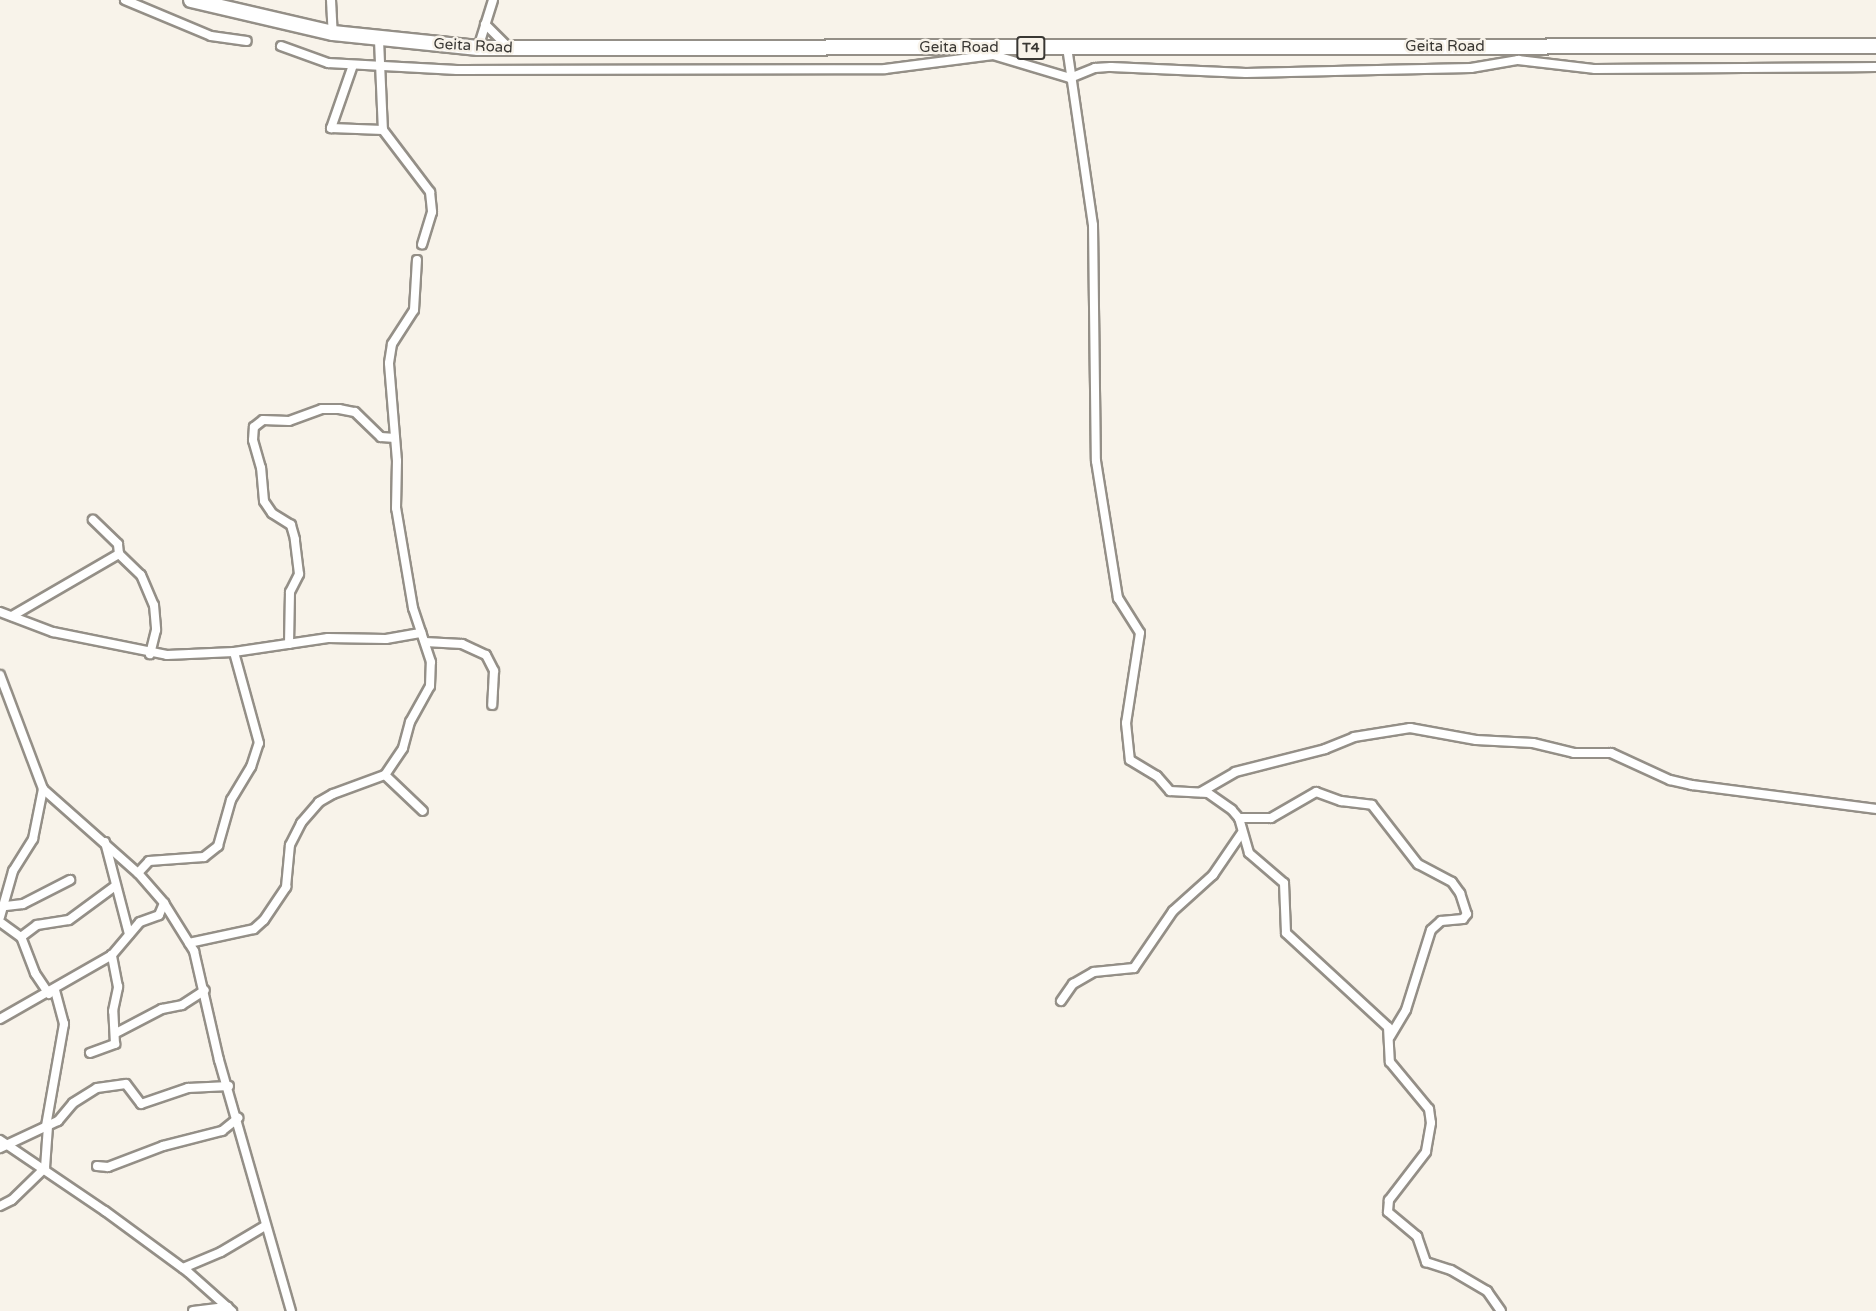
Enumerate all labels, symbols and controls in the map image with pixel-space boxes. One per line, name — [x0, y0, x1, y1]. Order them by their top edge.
street label: Geita Road — [433, 35, 513, 57]
road number: T4 — [1016, 37, 1046, 59]
street label: Geita Road — [1405, 38, 1485, 56]
street label: Geita Road — [919, 39, 999, 57]

